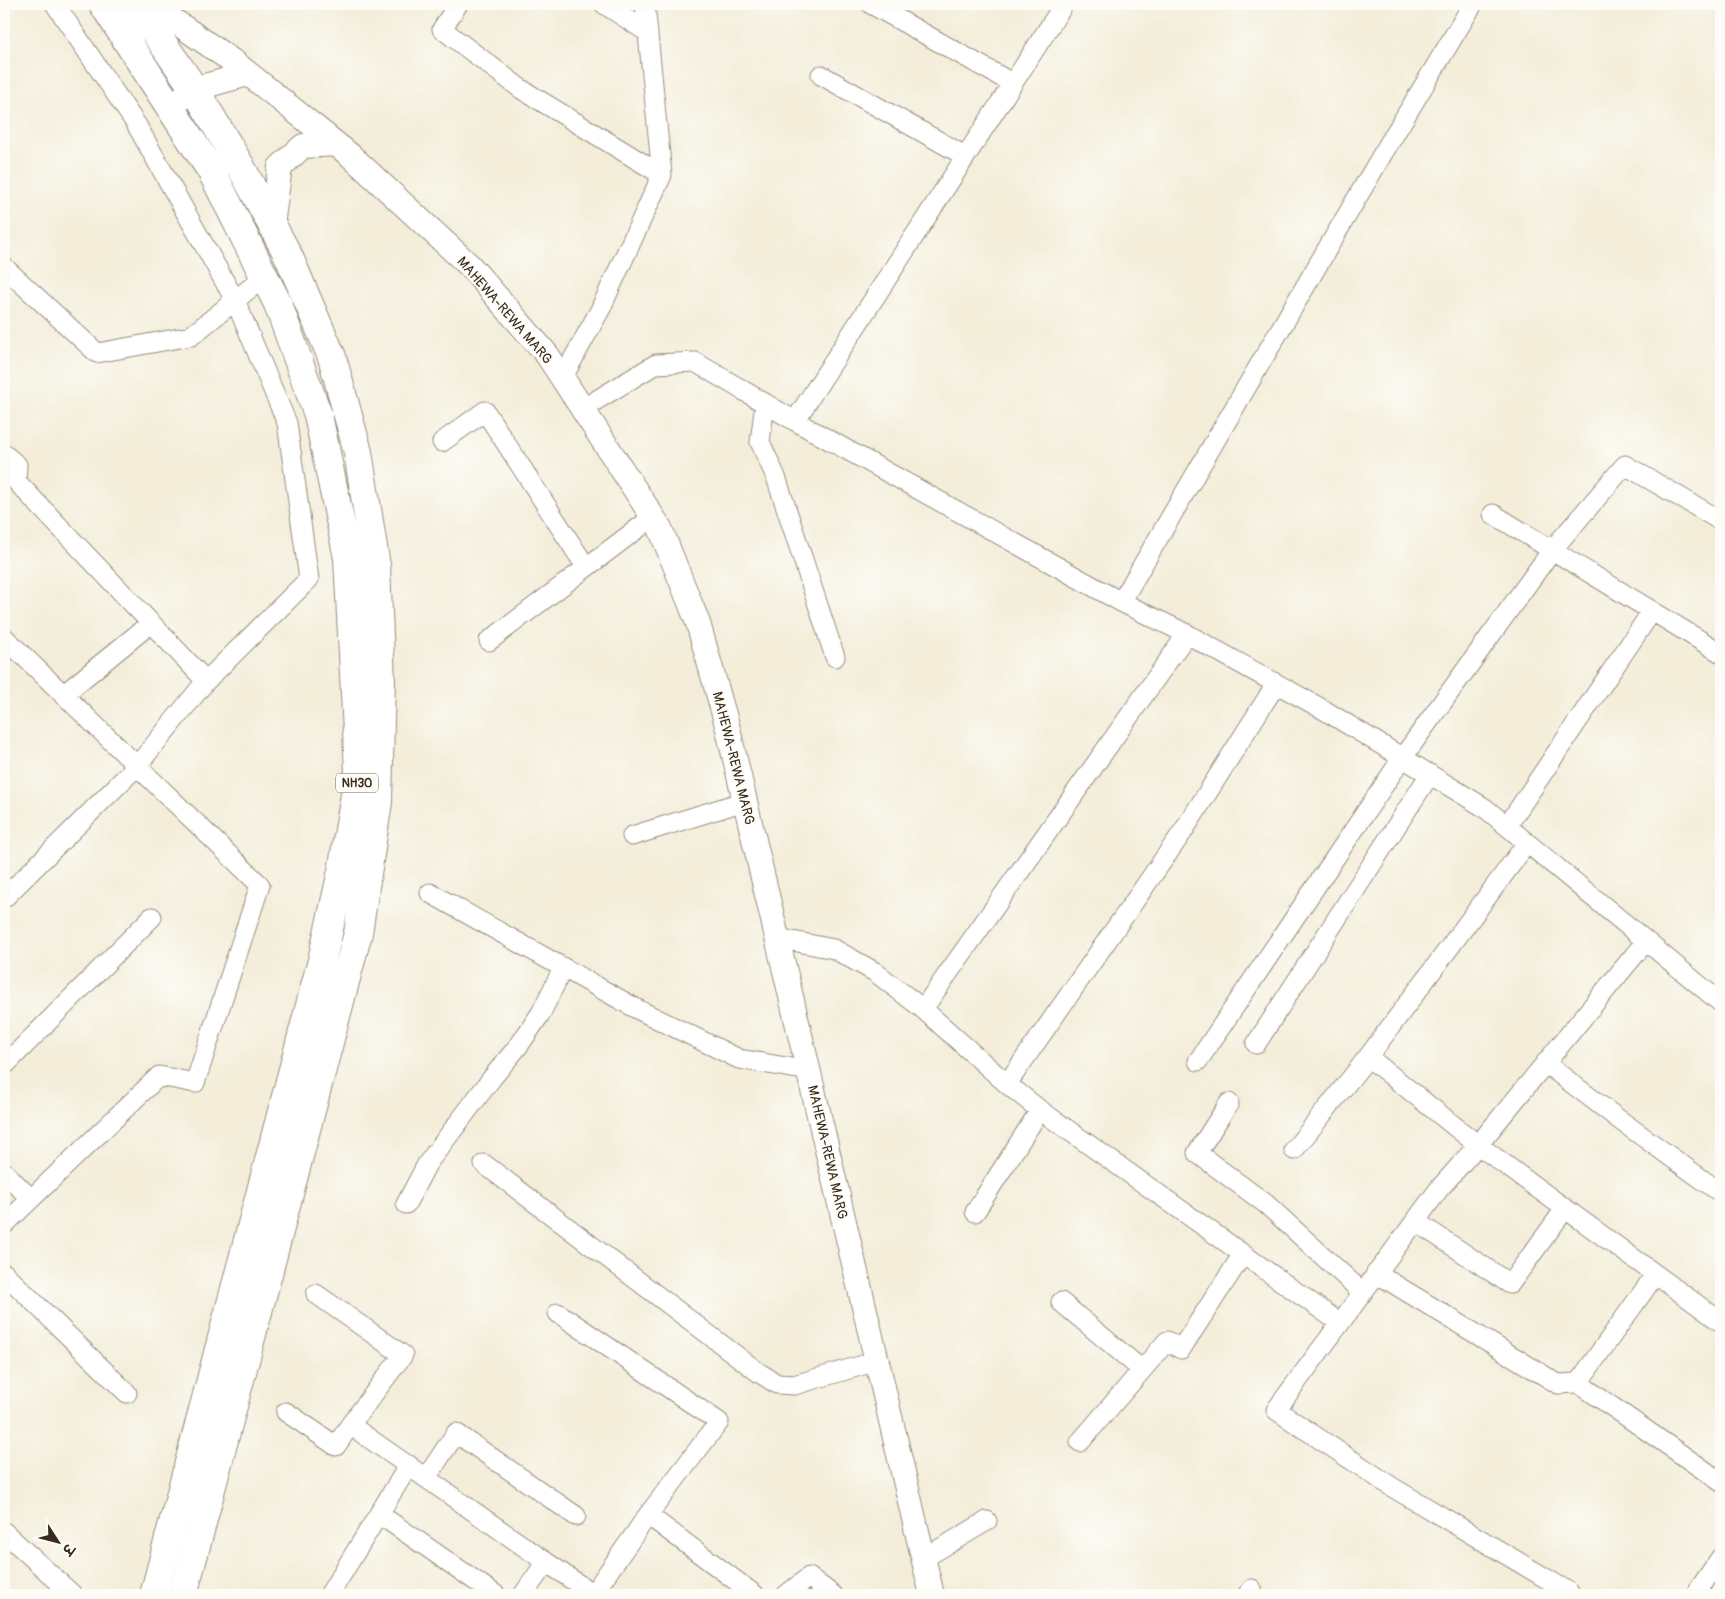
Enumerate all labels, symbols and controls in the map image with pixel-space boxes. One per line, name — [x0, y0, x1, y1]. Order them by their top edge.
street label: MAHEWA-REWA MARG — [453, 253, 556, 367]
street label: MAHEWA-REWA MARG — [709, 690, 758, 826]
road number: NH30 — [336, 774, 378, 792]
street label: MAHEWA-REWA MARG — [804, 1084, 851, 1221]
north arrow — [32, 1516, 82, 1566]
text: उ — [58, 1539, 79, 1559]

